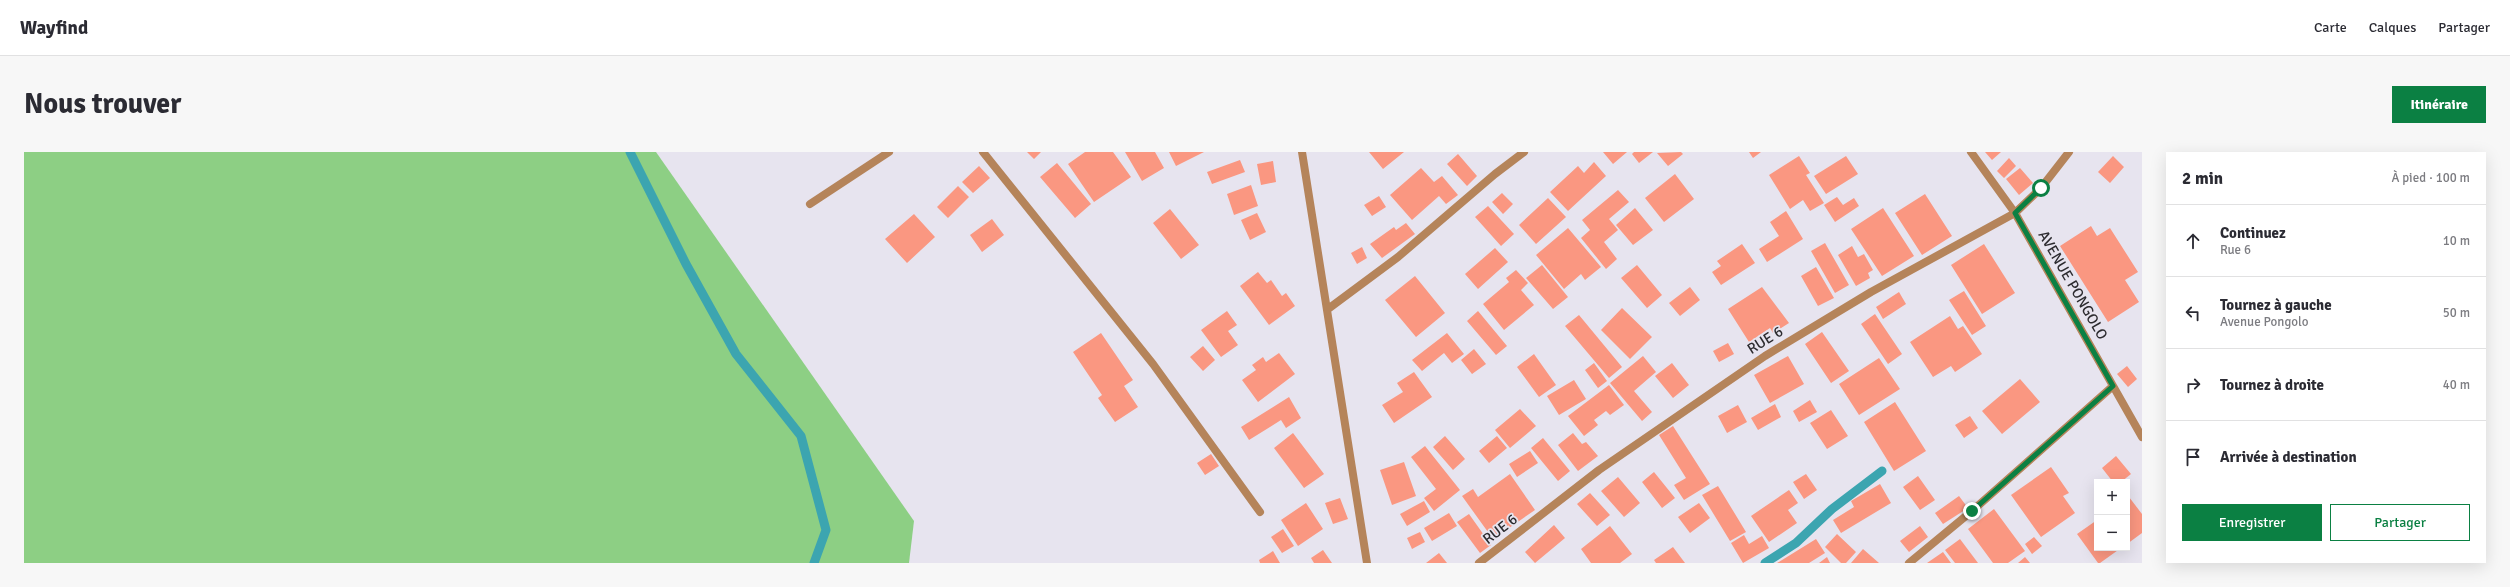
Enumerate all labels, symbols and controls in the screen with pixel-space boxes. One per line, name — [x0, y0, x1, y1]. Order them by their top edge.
text: Wayfind — [20, 16, 88, 40]
text: Carte — [2314, 19, 2347, 36]
text: Calques — [2369, 19, 2416, 36]
text: Partager — [2438, 19, 2490, 36]
button: Itinéraire — [2392, 86, 2486, 123]
text: Nous trouver — [24, 87, 181, 121]
text: 2 min — [2182, 168, 2223, 189]
text: À pied · 100 m — [2391, 170, 2470, 186]
route start — [2032, 179, 2050, 197]
text: Continuez — [2220, 224, 2286, 242]
street label: AVENUE PONGOLO — [2034, 227, 2112, 343]
icon: ahead — [2182, 230, 2204, 252]
text: 10 m — [2443, 233, 2470, 249]
text: Rue 6 — [2220, 242, 2251, 258]
text: Tournez à gauche — [2220, 296, 2332, 314]
icon: left — [2182, 302, 2204, 324]
text: 50 m — [2443, 305, 2470, 321]
text: Avenue Pongolo — [2220, 314, 2308, 330]
street label: RUE 6 — [1744, 322, 1786, 358]
icon: right — [2182, 374, 2204, 396]
text: Tournez à droite — [2220, 376, 2324, 394]
text: 40 m — [2443, 377, 2470, 393]
icon: arrive — [2182, 446, 2204, 468]
text: Arrivée à destination — [2220, 448, 2357, 466]
map controls — [2094, 479, 2130, 551]
button: + — [2094, 479, 2130, 515]
route end — [1963, 502, 1981, 520]
button: Enregistrer — [2182, 504, 2322, 541]
button: Partager — [2330, 504, 2470, 541]
street label: RUE 6 — [1479, 510, 1521, 548]
button: − — [2094, 515, 2130, 551]

